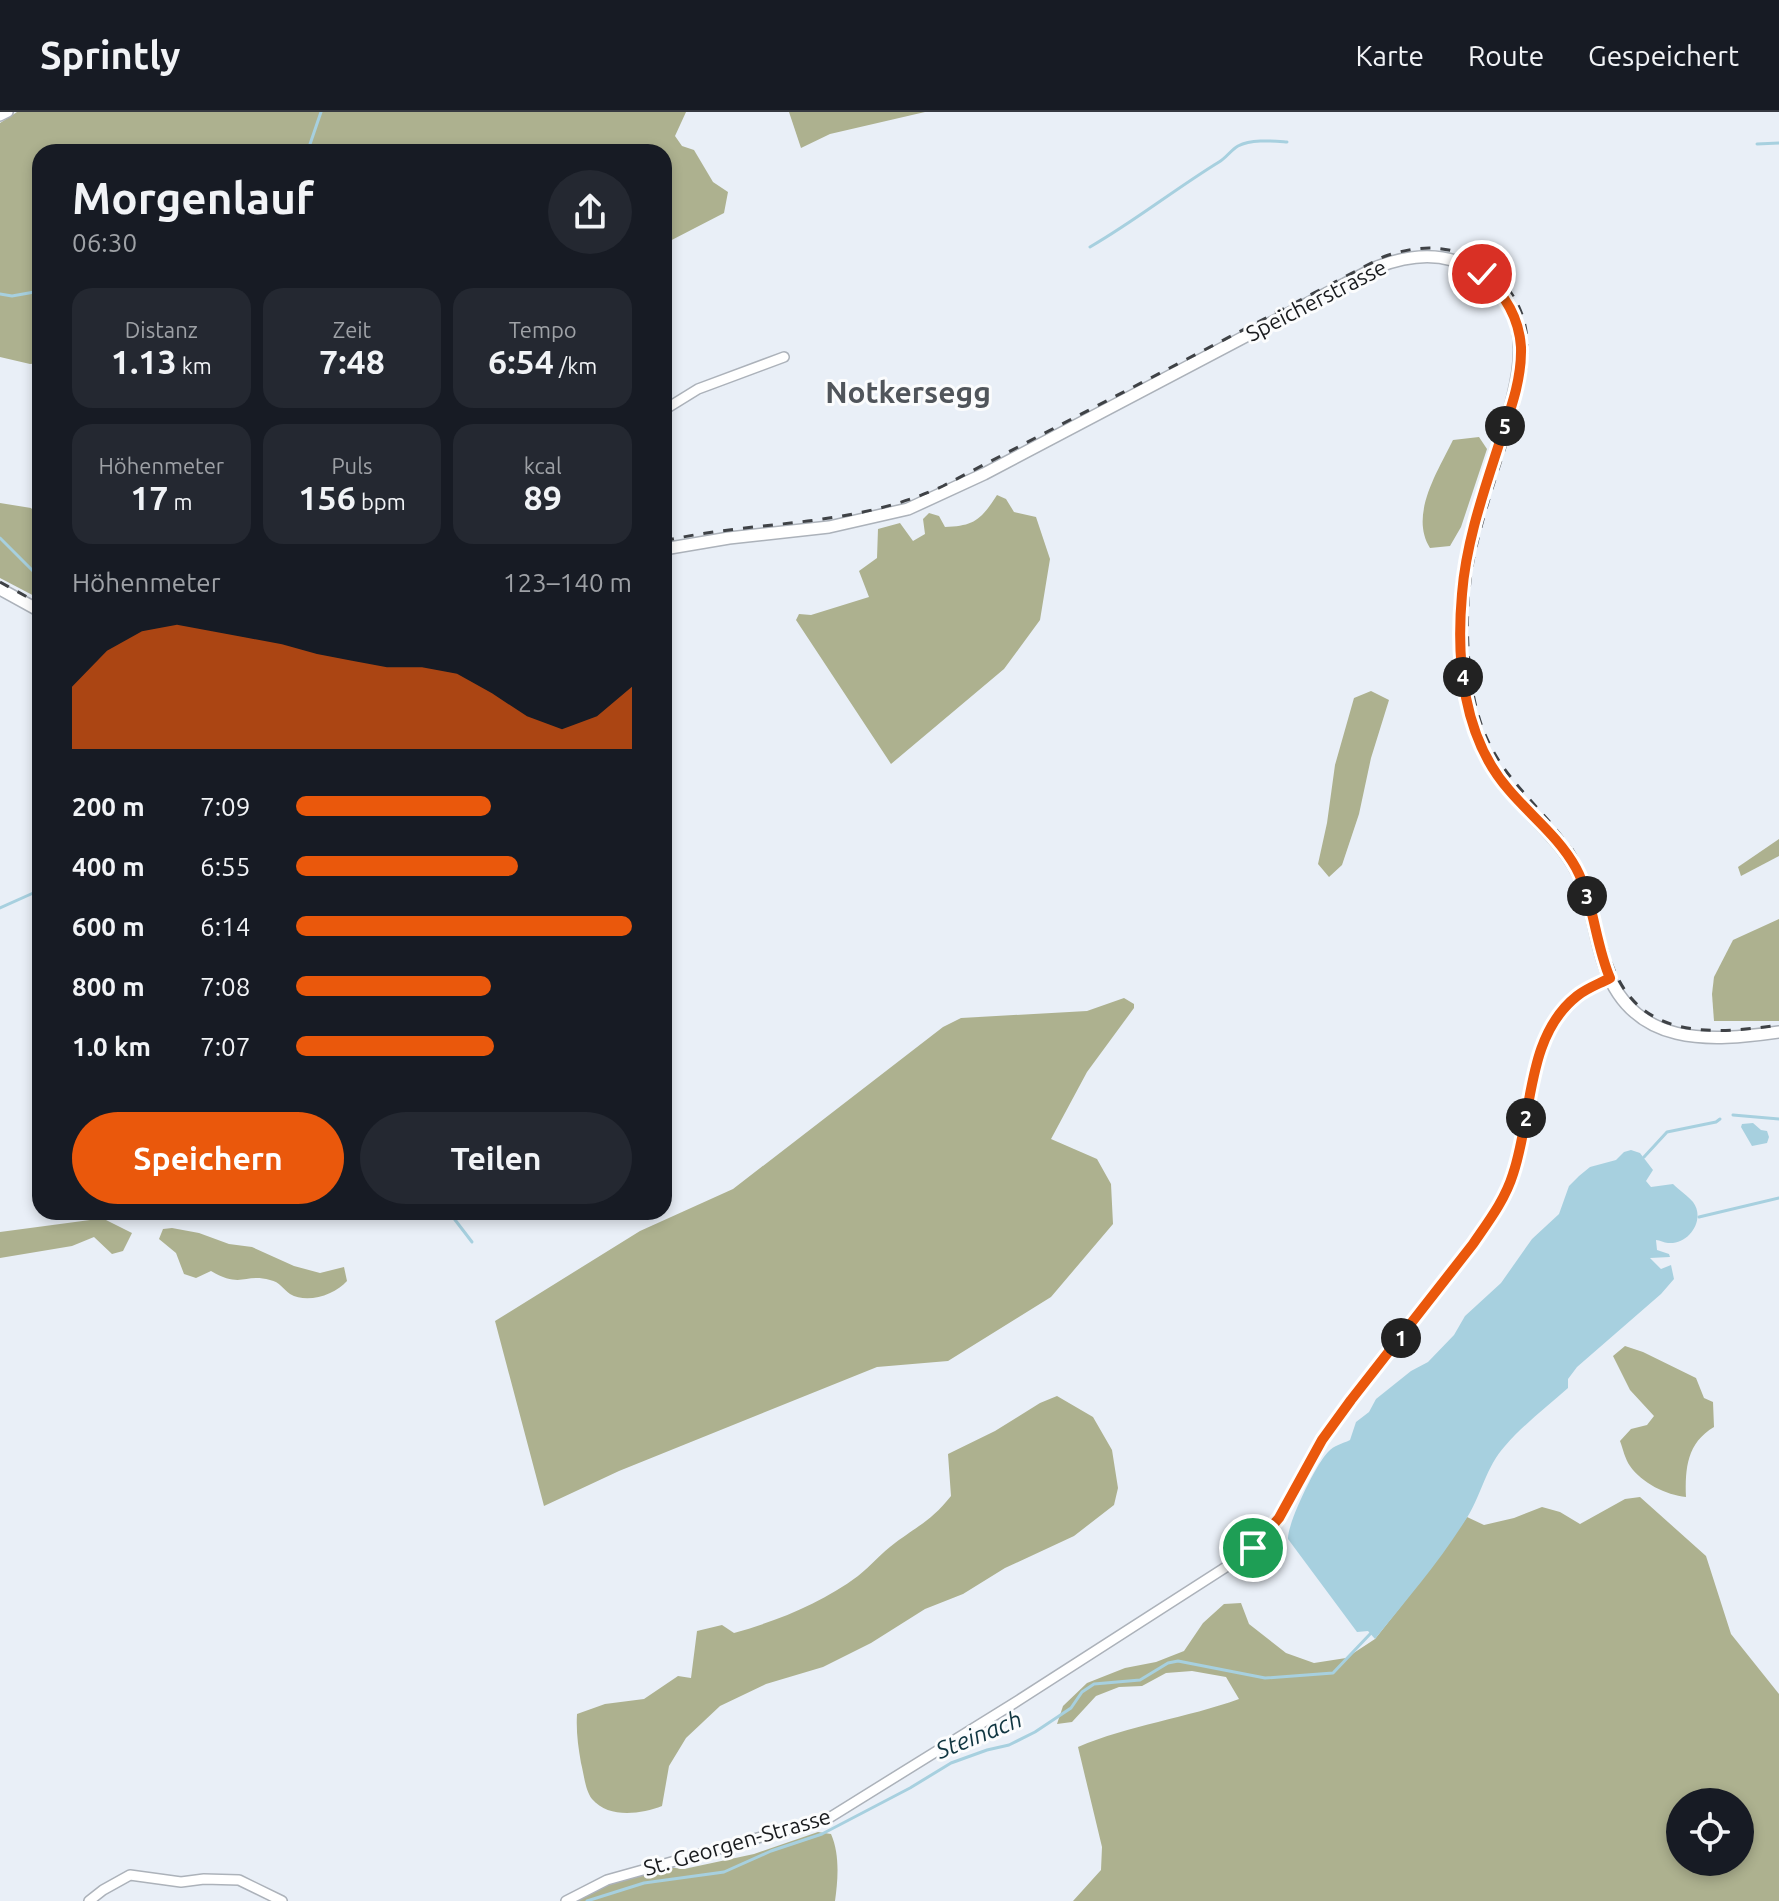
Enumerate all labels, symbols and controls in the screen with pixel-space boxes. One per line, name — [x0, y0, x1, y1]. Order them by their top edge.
text: Sprintly — [40, 34, 181, 76]
text: Karte — [1355, 40, 1424, 71]
text: Route — [1468, 40, 1544, 71]
text: Gespeichert — [1588, 40, 1739, 71]
button: share — [548, 170, 632, 254]
text: Morgenlauf — [72, 173, 314, 222]
text: 06:30 — [72, 228, 137, 257]
pin — [1448, 240, 1516, 308]
icon: check — [1460, 252, 1504, 296]
street label: Speicherstrasse — [1241, 253, 1390, 346]
text: Distanz — [125, 317, 198, 342]
text: Zeit — [333, 317, 371, 342]
text: Tempo — [509, 317, 577, 342]
text: 1.13 — [111, 342, 177, 380]
text: 7:48 — [319, 342, 385, 380]
text: 6:54 — [488, 342, 554, 380]
text: km — [177, 353, 212, 378]
text: /km — [554, 353, 597, 378]
district label: Notkersegg — [825, 375, 991, 409]
pin: 5 — [1485, 406, 1525, 446]
text: 5 — [1499, 413, 1511, 438]
text: Höhenmeter — [98, 453, 224, 478]
text: Puls — [331, 453, 373, 478]
text: kcal — [524, 453, 562, 478]
text: 17 — [130, 478, 168, 516]
text: 156 — [298, 478, 356, 516]
text: 89 — [523, 478, 562, 516]
text: m — [168, 489, 193, 514]
text: bpm — [356, 489, 406, 514]
text: Höhenmeter — [72, 568, 221, 597]
text: 123–140 m — [503, 568, 632, 597]
pin: 4 — [1443, 657, 1483, 697]
text: 4 — [1457, 664, 1469, 689]
text: 200 m — [72, 792, 145, 821]
text: 7:09 — [200, 792, 250, 821]
text: 400 m — [72, 852, 145, 881]
text: 6:55 — [200, 852, 250, 881]
pin: 3 — [1567, 876, 1607, 916]
text: 3 — [1581, 883, 1593, 908]
text: 600 m — [72, 912, 145, 941]
text: 6:14 — [200, 912, 250, 941]
text: 800 m — [72, 972, 145, 1001]
text: 7:08 — [200, 972, 250, 1001]
text: 1.0 km — [72, 1032, 151, 1061]
text: 7:07 — [200, 1032, 250, 1061]
pin: 2 — [1506, 1098, 1546, 1138]
text: 2 — [1520, 1105, 1532, 1130]
button: Speichern — [72, 1112, 344, 1204]
button: Teilen — [360, 1112, 632, 1204]
pin: 1 — [1381, 1318, 1421, 1358]
text: 1 — [1395, 1325, 1407, 1350]
pin — [1219, 1514, 1287, 1582]
icon: arrive — [1231, 1526, 1275, 1570]
water label: Steinach — [931, 1705, 1026, 1764]
map controls — [1666, 1788, 1754, 1876]
button: locate — [1666, 1788, 1754, 1876]
street label: St. Georgen-Strasse — [640, 1803, 833, 1880]

